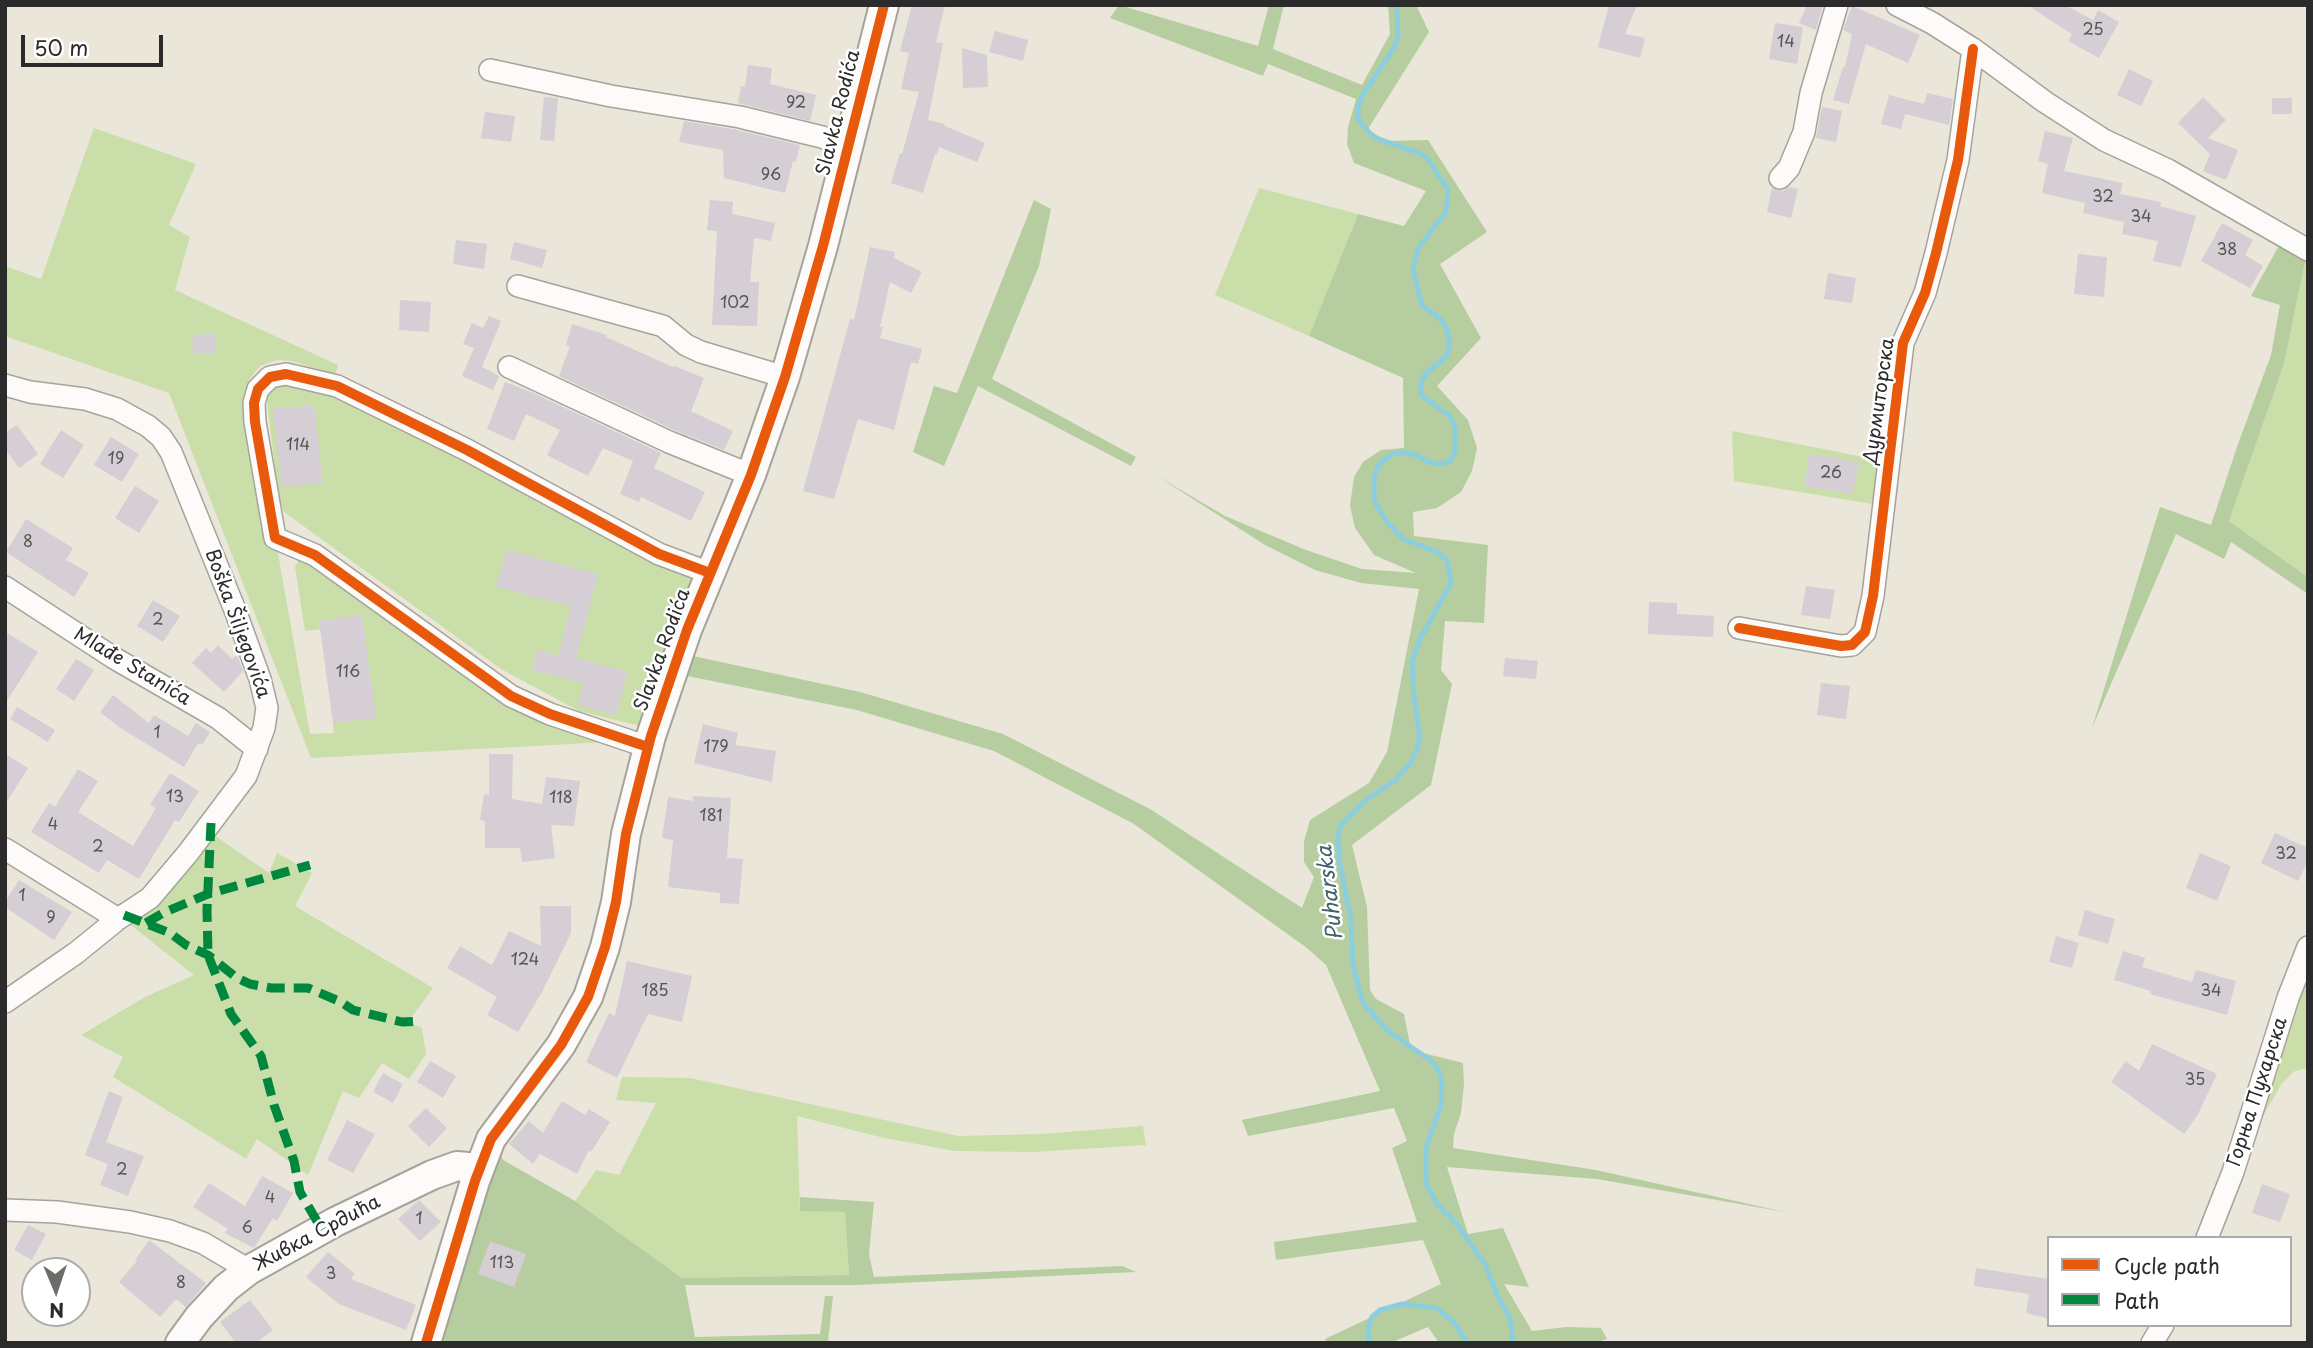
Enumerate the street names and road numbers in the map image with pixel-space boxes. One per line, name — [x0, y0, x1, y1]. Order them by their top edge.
street label: Slavka Rodića — [812, 48, 866, 178]
street label: Дурмиторска — [1860, 336, 1900, 466]
street label: Boška Šiljegovića — [199, 546, 275, 702]
street label: Slavka Rodića — [630, 586, 696, 714]
street label: Mlađe Stanića — [69, 623, 195, 711]
street label: Горња Пухарска — [2223, 1015, 2293, 1169]
street label: Живка Срдића — [250, 1191, 384, 1277]

